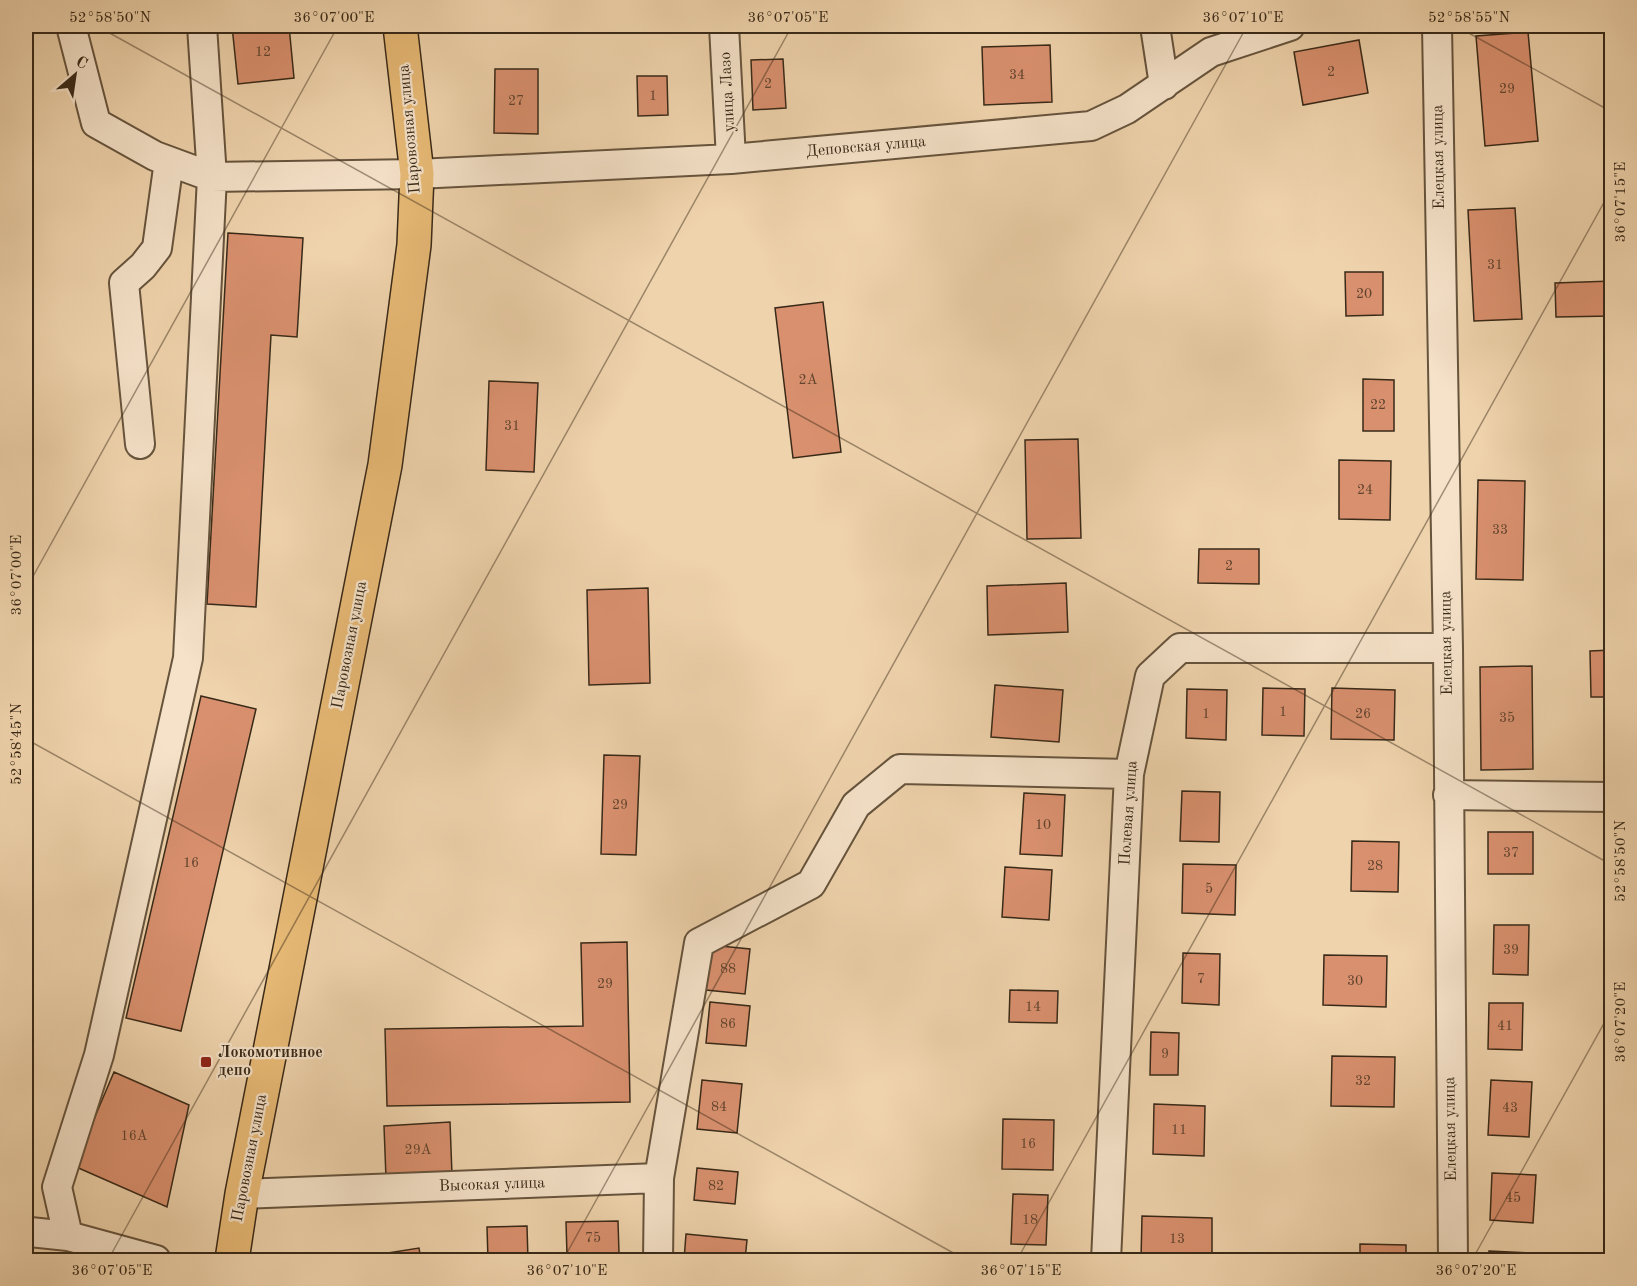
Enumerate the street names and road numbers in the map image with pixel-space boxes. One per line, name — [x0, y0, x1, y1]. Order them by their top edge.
street label: улица Лазо — [718, 51, 738, 133]
street label: Паровозная улица — [396, 64, 424, 194]
street label: Елецкая улица — [1430, 104, 1448, 210]
street label: Деповская улица — [805, 134, 927, 160]
street label: Паровозная улица — [330, 580, 370, 710]
street label: Елецкая улица — [1438, 590, 1456, 696]
street label: Полевая улица — [1117, 760, 1141, 866]
street label: Елецкая улица — [1442, 1076, 1460, 1182]
street label: Паровозная улица — [230, 1093, 270, 1223]
street label: Высокая улица — [439, 1175, 545, 1195]

